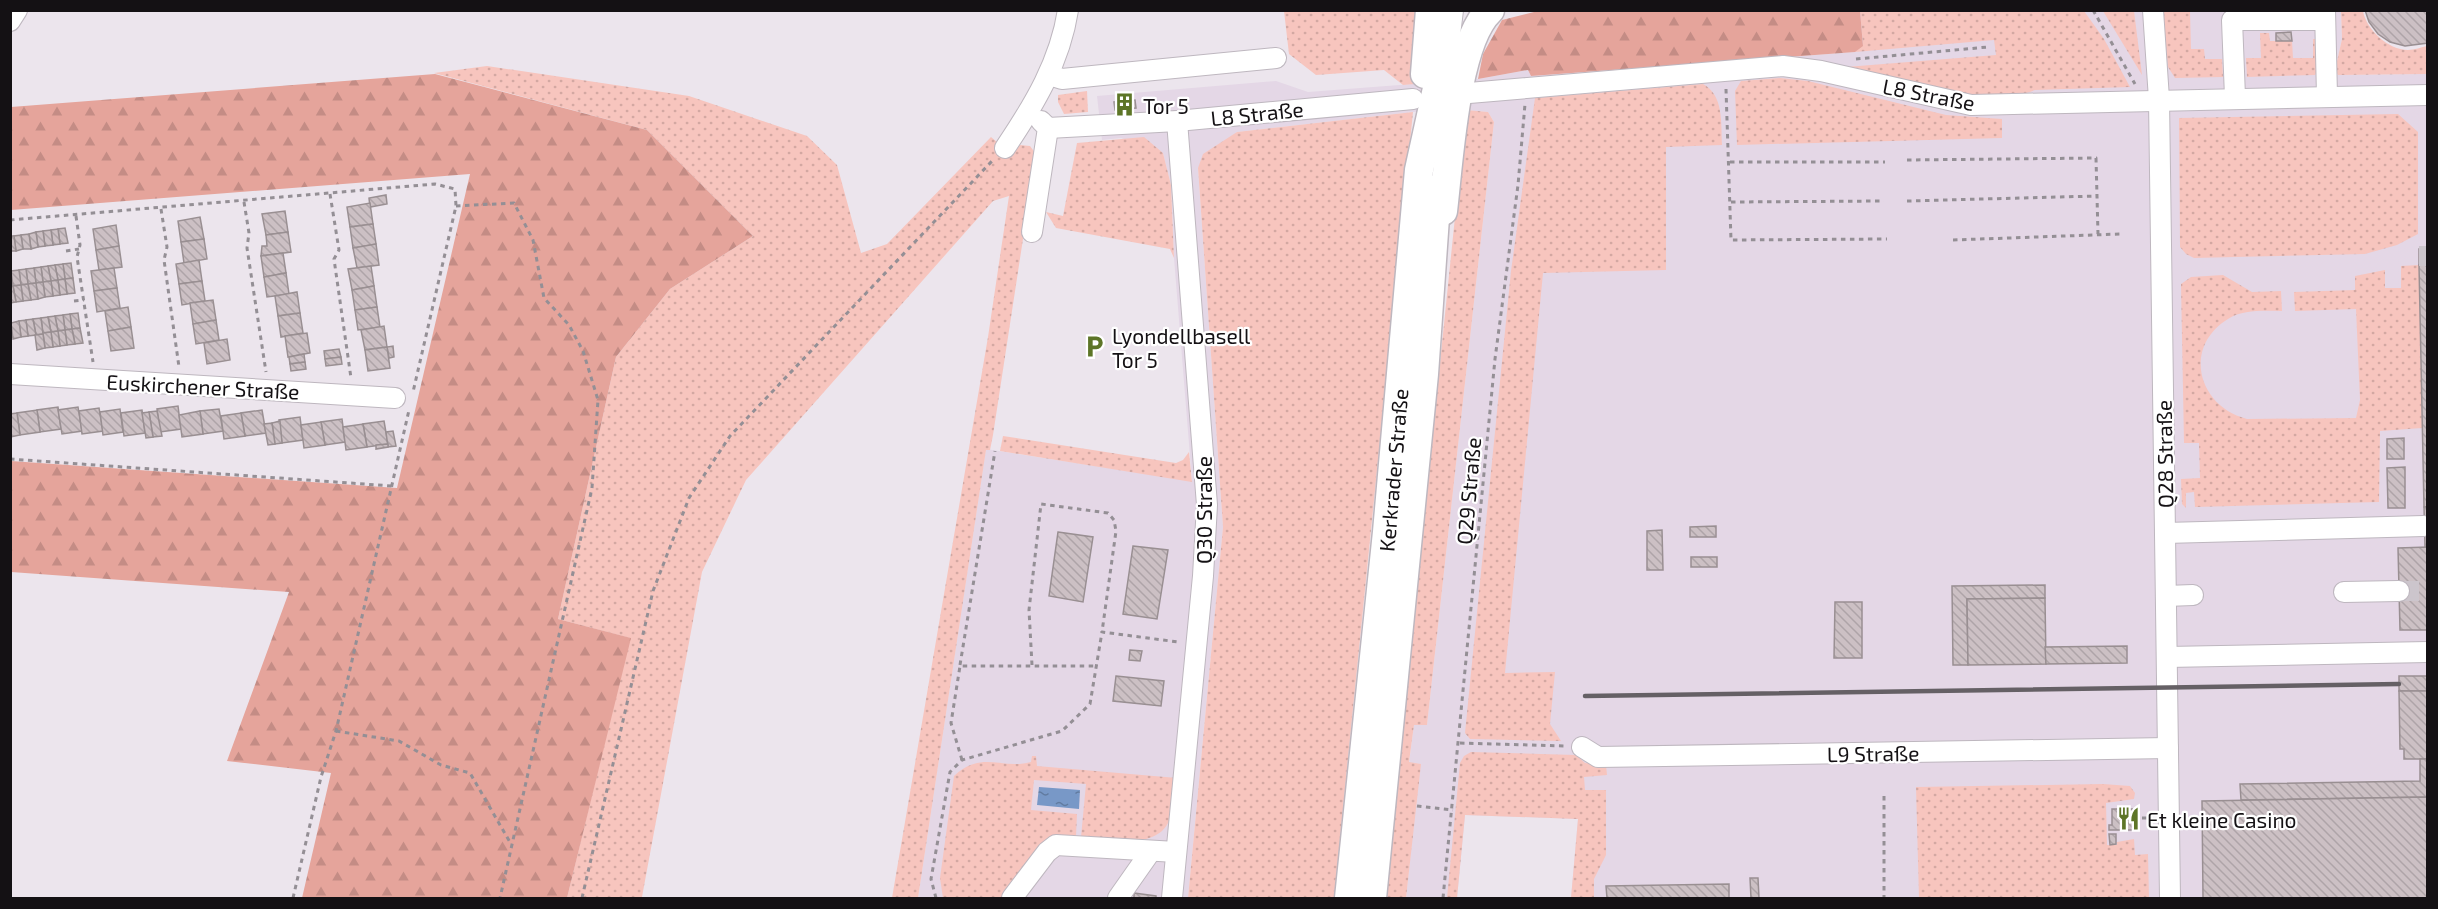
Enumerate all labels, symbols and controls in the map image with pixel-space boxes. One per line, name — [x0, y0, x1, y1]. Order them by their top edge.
street label: L8 Straße — [1881, 73, 1977, 115]
building icon: Tor 5 — [1112, 92, 1138, 118]
place label: Tor 5 — [1143, 93, 1189, 118]
street label: L8 Straße — [1209, 96, 1305, 130]
place label: Lyondellbasell Tor 5 — [1112, 323, 1251, 372]
parking icon: Lyondellbasell Tor 5 — [1081, 334, 1107, 360]
street label: Euskirchener Straße — [106, 368, 300, 404]
street label: Kerkrader Straße — [1373, 387, 1413, 553]
street label: Q28 Straße — [2151, 400, 2178, 508]
street label: Q29 Straße — [1451, 436, 1486, 546]
street label: Q30 Straße — [1191, 456, 1217, 564]
street label: L9 Straße — [1827, 740, 1919, 766]
restaurant icon: Et kleine Casino — [2116, 806, 2142, 832]
place label: Et kleine Casino — [2147, 807, 2297, 832]

